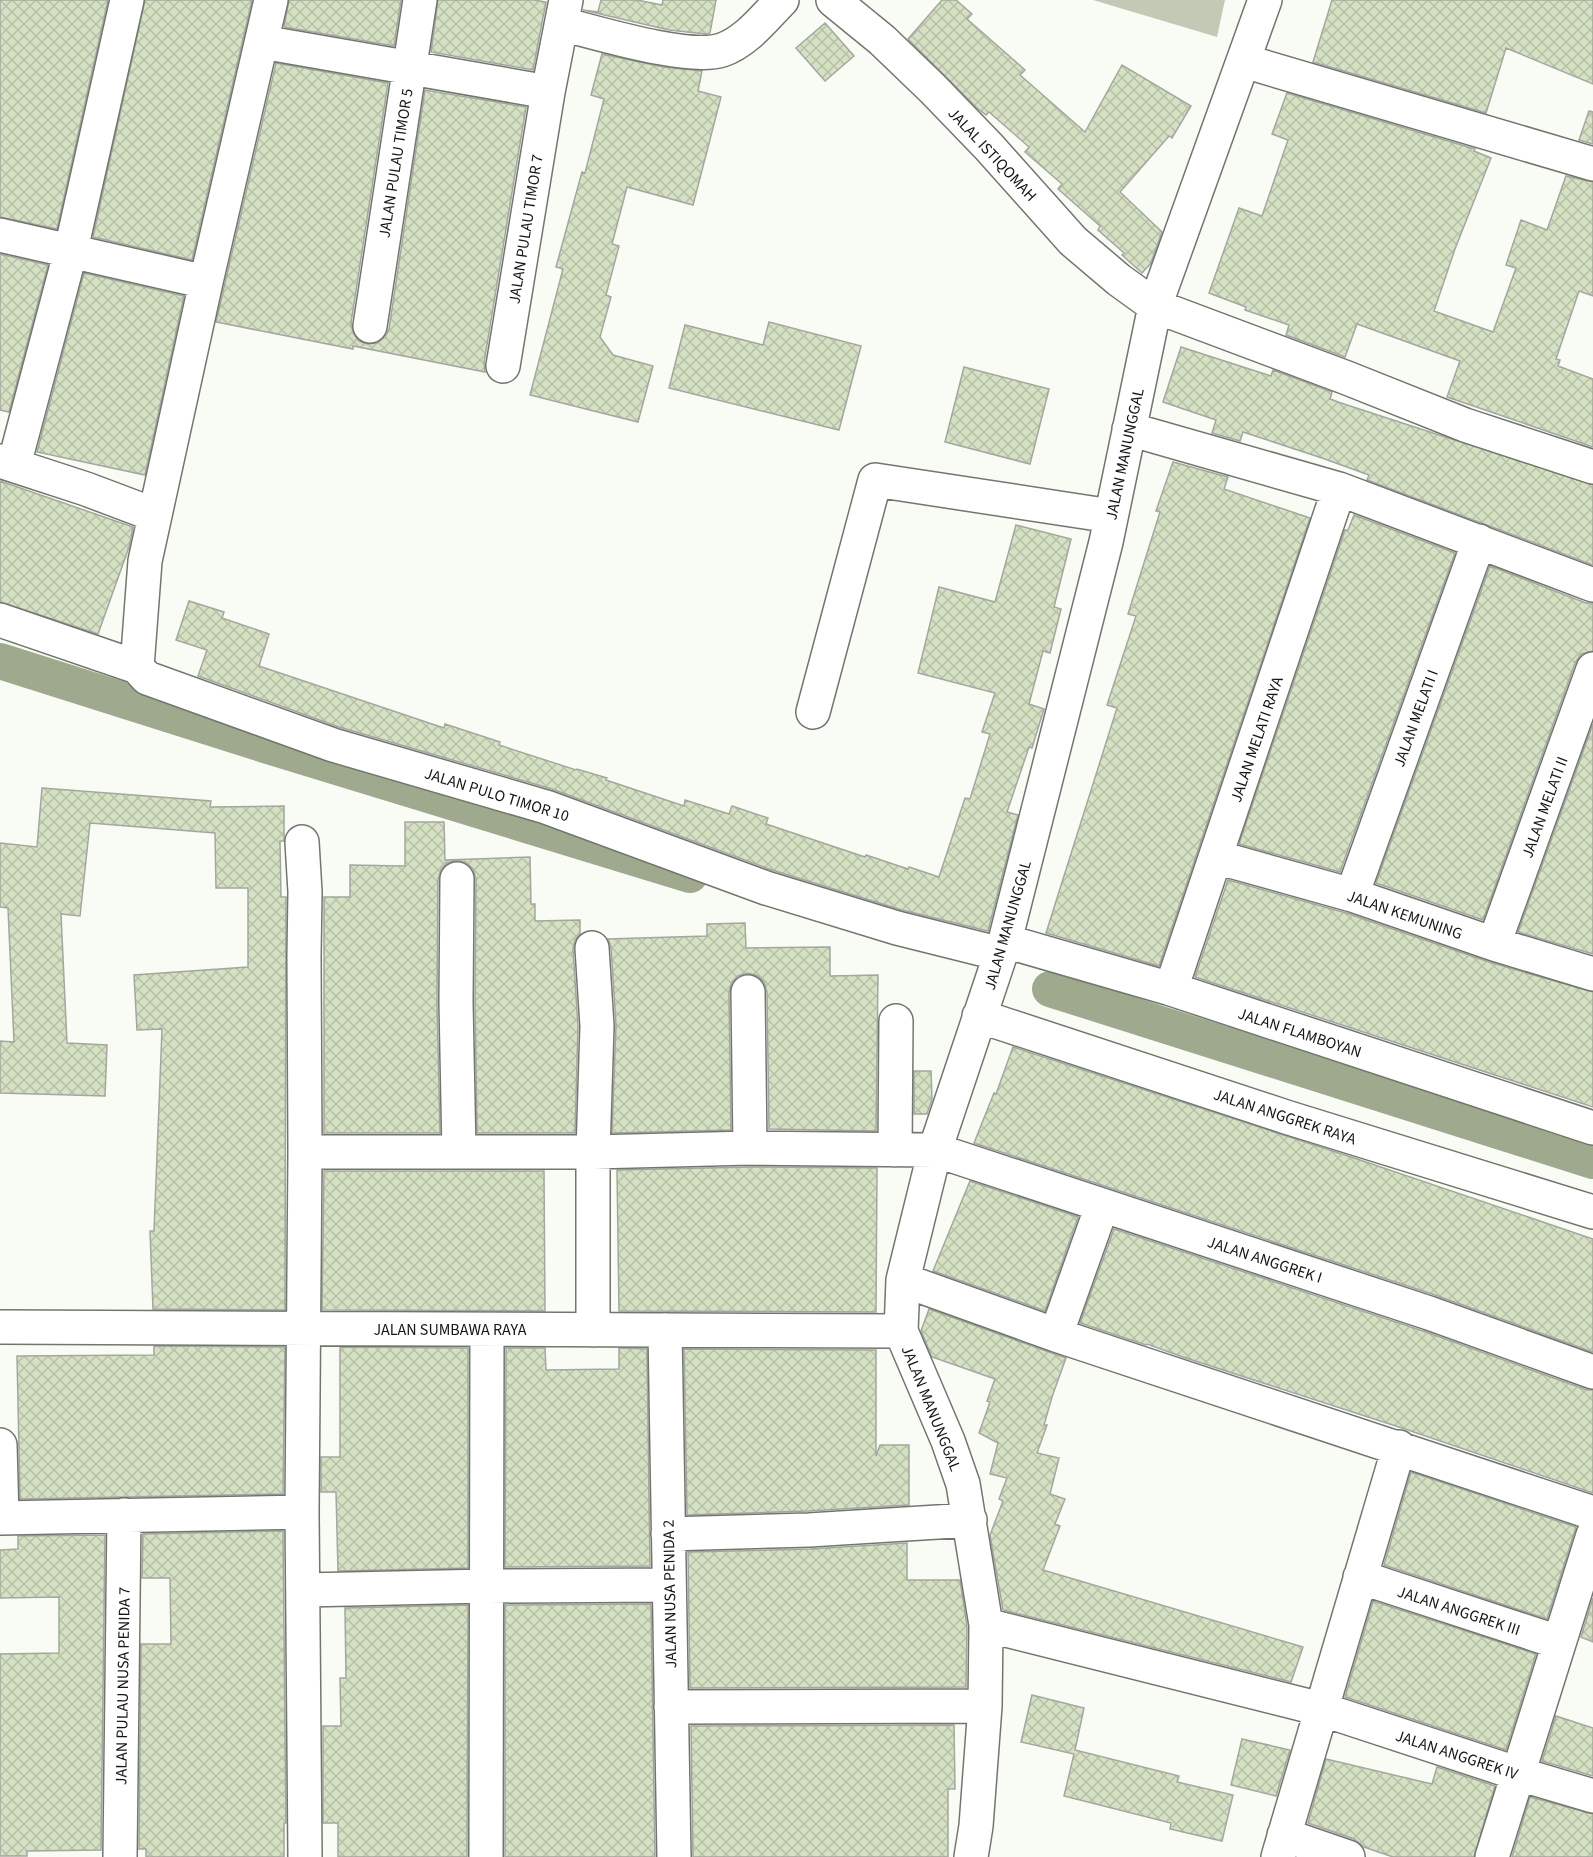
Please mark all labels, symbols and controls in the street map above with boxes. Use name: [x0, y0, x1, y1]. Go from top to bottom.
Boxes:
street label: JALAN PULAU TIMOR 5: [373, 87, 419, 239]
street label: JALAL ISTIQOMAH: [943, 103, 1042, 206]
street label: JALAN PULAU TIMOR 7: [503, 153, 549, 305]
street label: JALAN MANUNGGAL: [1100, 386, 1150, 522]
street label: JALAN MELATI I: [1388, 667, 1444, 770]
street label: JALAN MELATI RAYA: [1225, 673, 1289, 805]
street label: JALAN MELATI II: [1516, 754, 1573, 861]
street label: JALAN PULO TIMOR 10: [422, 762, 572, 827]
street label: JALAN MANUNGGAL: [979, 858, 1037, 993]
street label: JALAN KEMUNING: [1344, 885, 1465, 945]
street label: JALAN FLAMBOYAN: [1235, 1003, 1364, 1063]
street label: JALAN ANGGREK RAYA: [1211, 1083, 1359, 1150]
street label: JALAN ANGGREK I: [1205, 1231, 1325, 1289]
street label: JALAN SUMBAWA RAYA: [373, 1319, 527, 1341]
street label: JALAN MANUNGGAL: [896, 1342, 966, 1475]
street label: JALAN NUSA PENIDA 2: [658, 1519, 682, 1669]
street label: JALAN ANGGREK III: [1395, 1581, 1523, 1641]
street label: JALAN PULAU NUSA PENIDA 7: [110, 1587, 136, 1785]
street label: JALAN ANGGREK IV: [1393, 1725, 1522, 1785]

